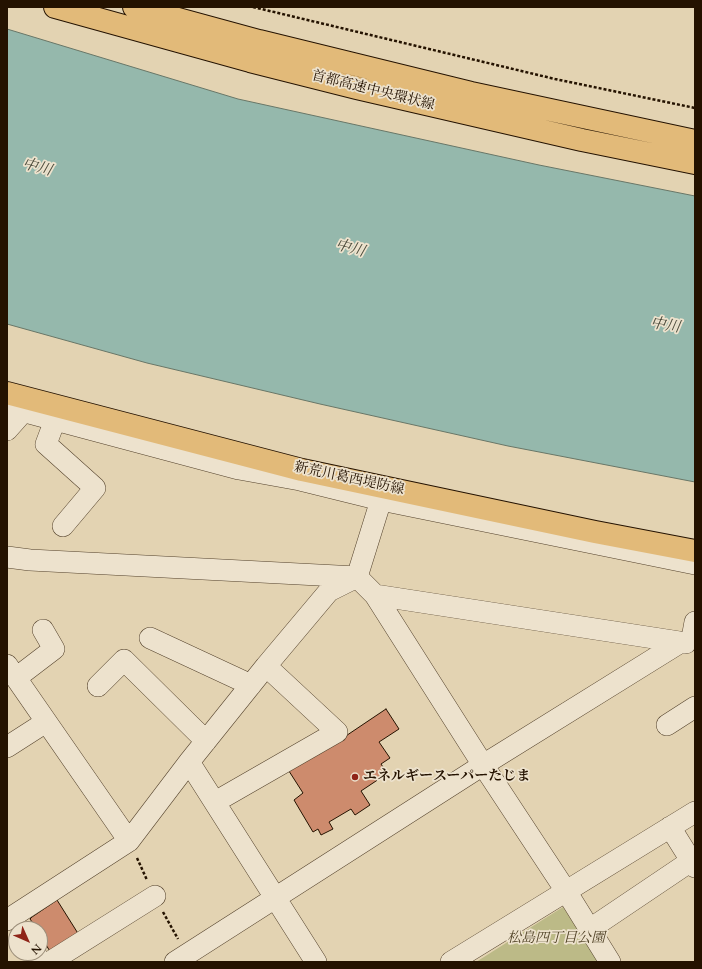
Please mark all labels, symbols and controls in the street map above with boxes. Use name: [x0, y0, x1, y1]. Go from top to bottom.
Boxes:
street label: 首都高速中央環状線: [310, 68, 436, 114]
water label: 中川: [20, 155, 54, 181]
water label: 中川: [333, 236, 367, 262]
water label: 中川: [649, 315, 681, 337]
street label: 新荒川葛西堤防線: [292, 459, 406, 499]
place label: エネルギースーパーたじま: [363, 769, 530, 785]
marker: エネルギースーパーたじま: [350, 772, 360, 782]
north arrow: [8, 921, 48, 961]
park label: 松島四丁目公園: [507, 931, 605, 947]
text: N: [27, 940, 45, 958]

